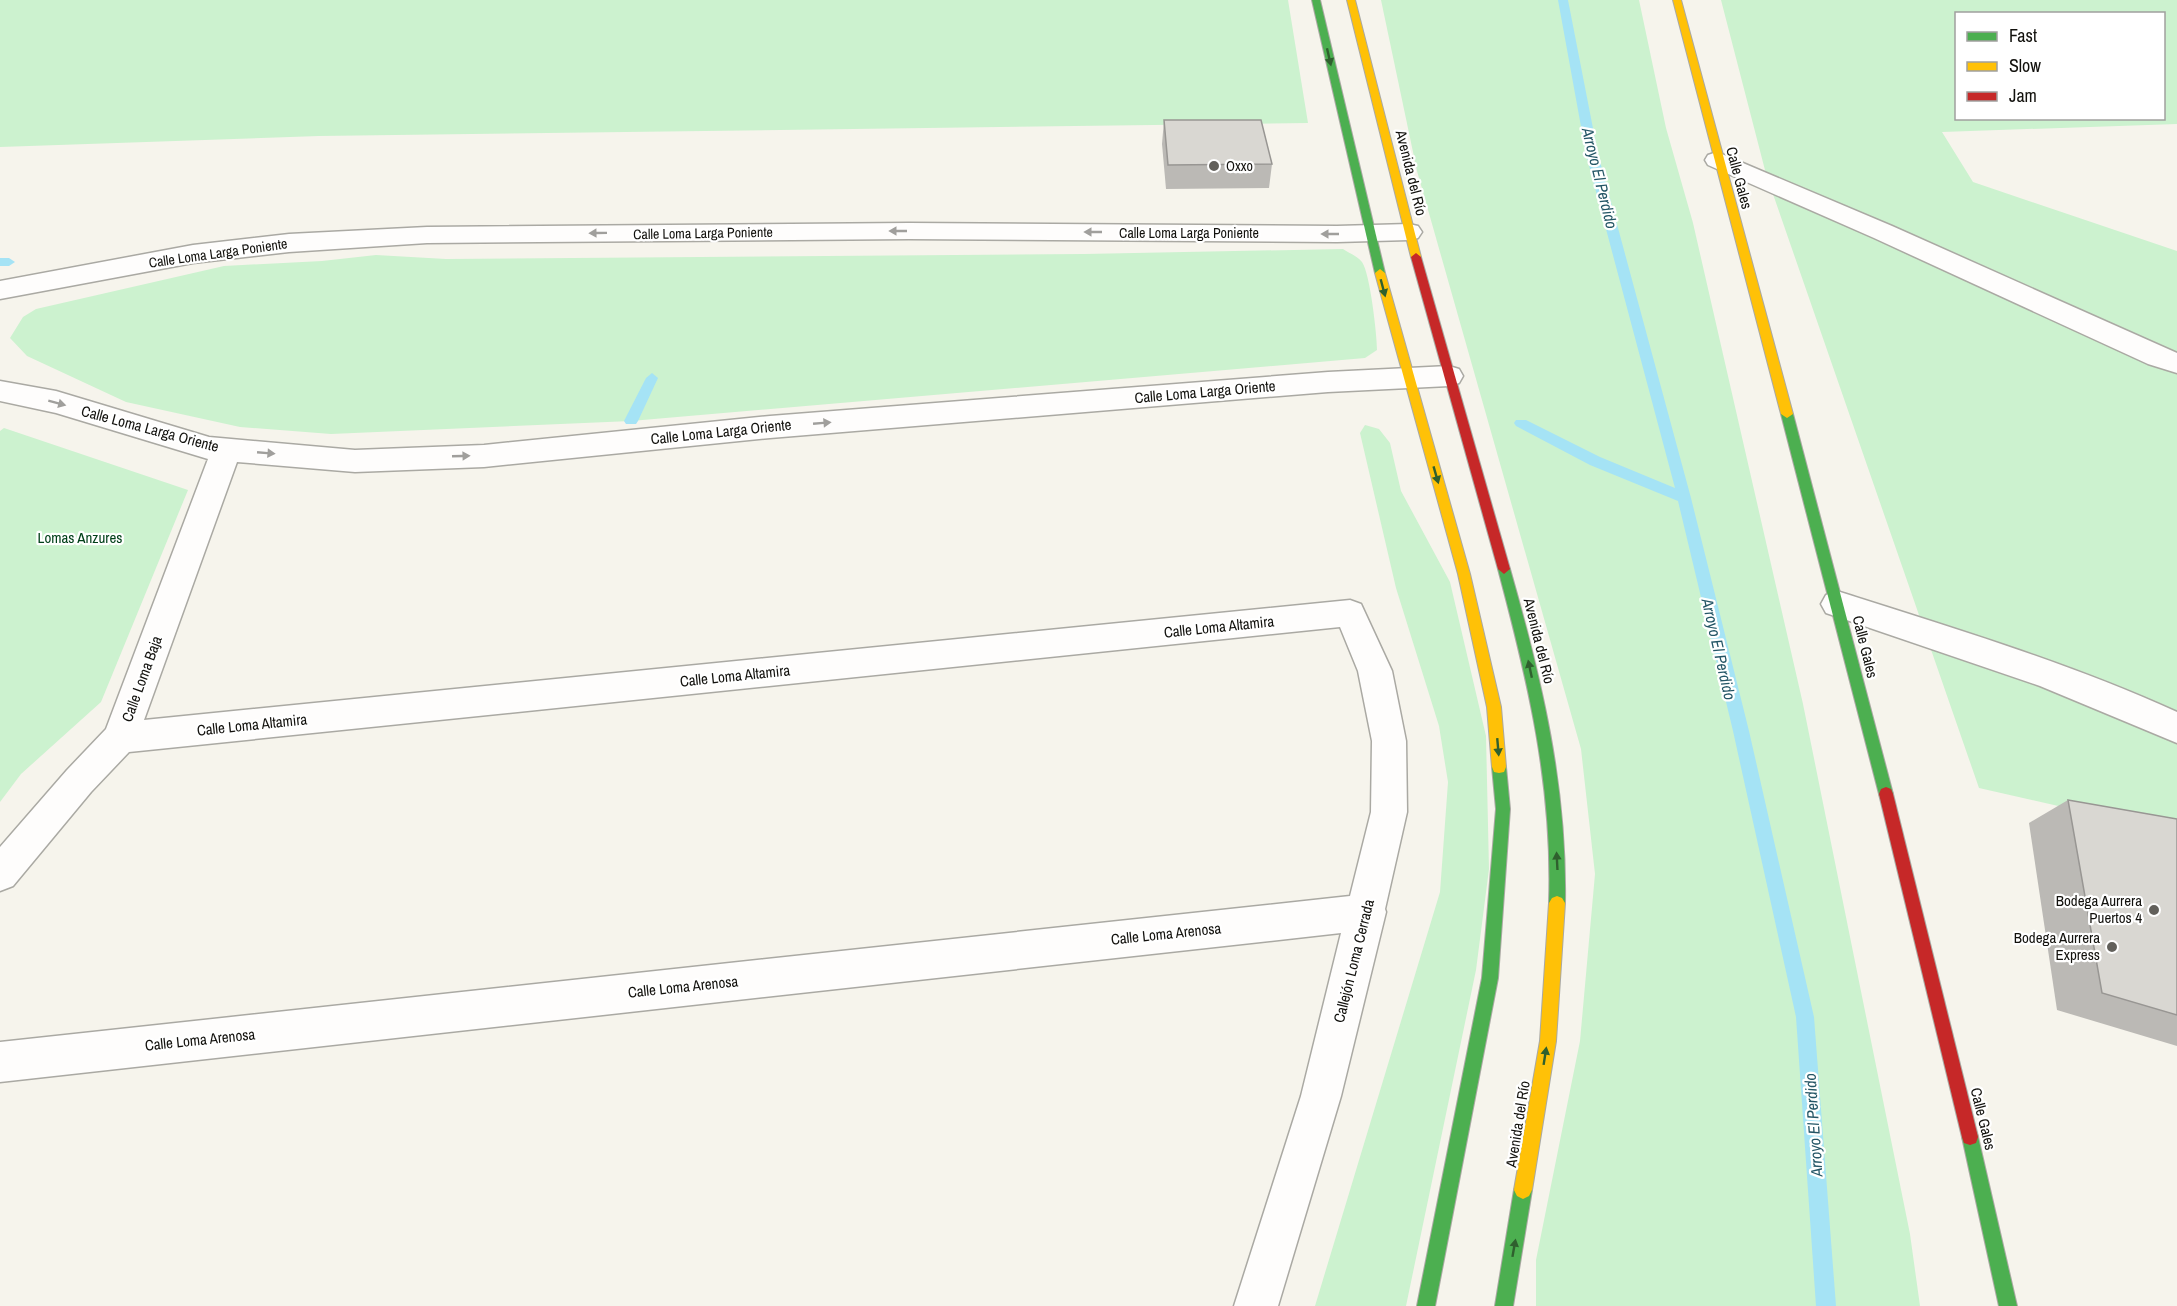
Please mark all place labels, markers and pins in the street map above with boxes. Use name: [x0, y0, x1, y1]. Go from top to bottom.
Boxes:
place label: Oxxo: [1226, 157, 1253, 175]
marker: Oxxo: [1207, 159, 1221, 173]
place label: Bodega Aurrera Puertos 4: [2056, 890, 2142, 928]
marker: Bodega Aurrera Puertos 4: [2147, 903, 2161, 917]
place label: Bodega Aurrera Express: [2014, 927, 2100, 965]
marker: Bodega Aurrera Express: [2105, 940, 2119, 954]

